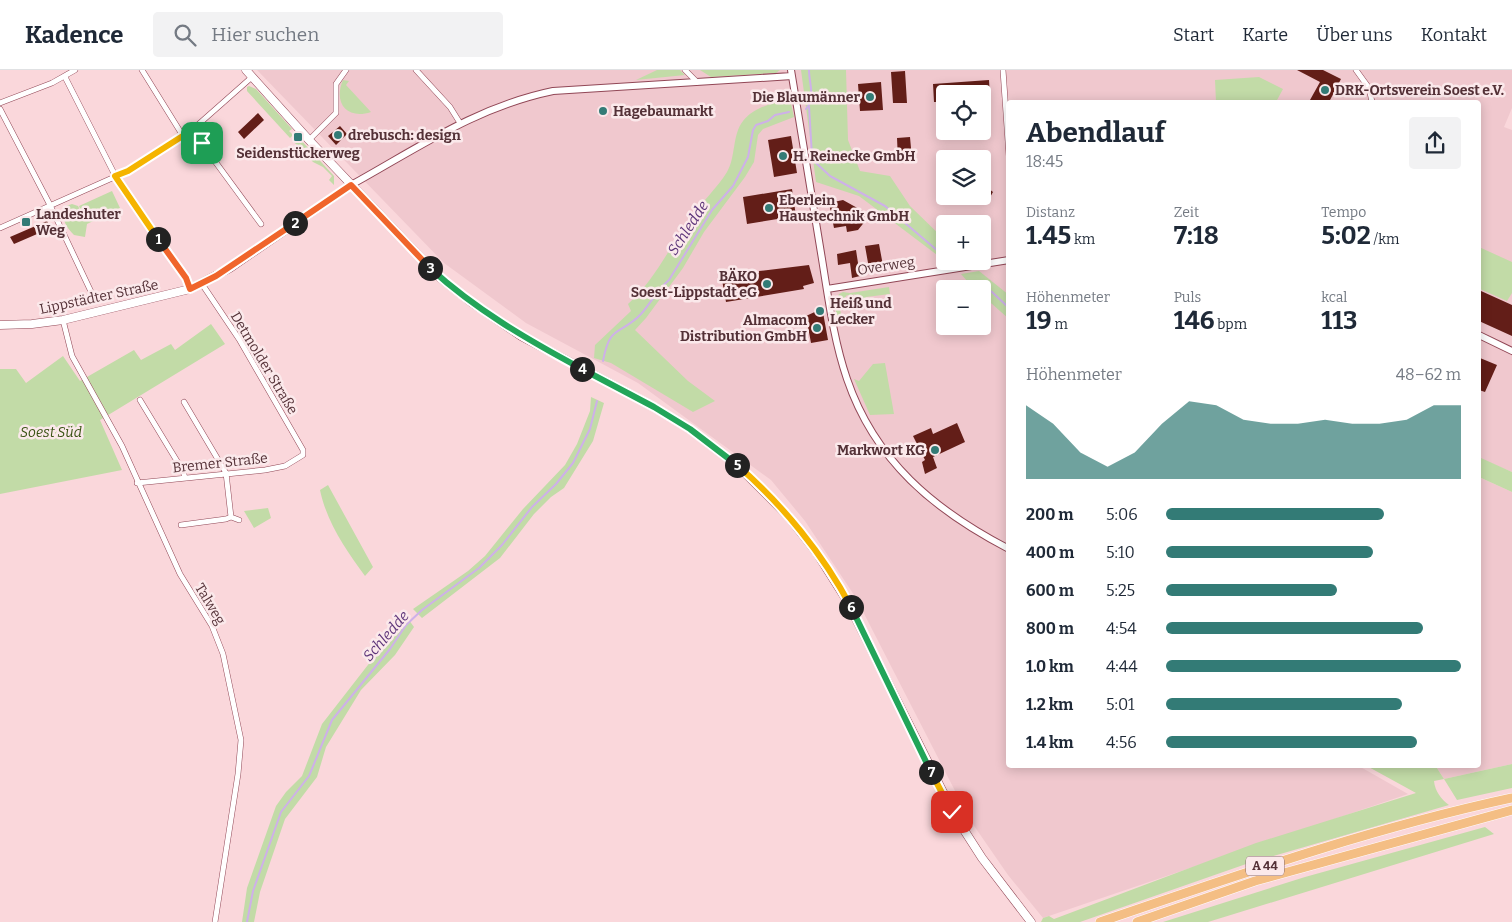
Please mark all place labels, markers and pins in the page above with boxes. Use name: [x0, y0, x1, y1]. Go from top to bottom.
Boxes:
place label: DRK-Ortsverein Soest e.V.: [1335, 82, 1504, 99]
marker: DRK-Ortsverein Soest e.V.: [1319, 84, 1331, 96]
place label: Die Blaumänner: [752, 89, 860, 106]
marker: Die Blaumänner: [864, 91, 876, 103]
place label: Hagebaumarkt: [613, 103, 714, 120]
marker: Hagebaumarkt: [597, 105, 609, 117]
pin: [181, 122, 223, 164]
place label: drebusch: design: [348, 127, 461, 144]
marker: drebusch: design: [332, 129, 344, 141]
marker: Seidenstückerweg: [292, 131, 304, 143]
place label: Seidenstückerweg: [236, 145, 360, 162]
place label: H. Reinecke GmbH: [793, 148, 916, 165]
marker: H. Reinecke GmbH: [777, 150, 789, 162]
place label: Eberlein Haustechnik GmbH: [779, 192, 909, 225]
marker: Eberlein Haustechnik GmbH: [763, 202, 775, 214]
place label: Landeshuter Weg: [36, 206, 121, 239]
pin: 2: [282, 210, 308, 236]
marker: Landeshuter Weg: [20, 216, 32, 228]
pin: 1: [146, 226, 170, 252]
pin: 3: [418, 256, 442, 280]
place label: BÄKO Soest-Lippstadt eG: [631, 267, 757, 301]
marker: BÄKO Soest-Lippstadt eG: [761, 278, 773, 290]
place label: Heiß und Lecker: [830, 295, 892, 328]
marker: Heiß und Lecker: [814, 305, 826, 317]
place label: Almacom Distribution GmbH: [680, 312, 808, 345]
marker: Almacom Distribution GmbH: [811, 322, 823, 334]
pin: 4: [570, 356, 594, 382]
place label: Markwort KG: [837, 442, 925, 459]
marker: Markwort KG: [929, 444, 941, 456]
pin: 5: [724, 452, 750, 478]
pin: 6: [838, 594, 864, 620]
pin: 7: [918, 760, 944, 784]
pin: [931, 791, 973, 833]

